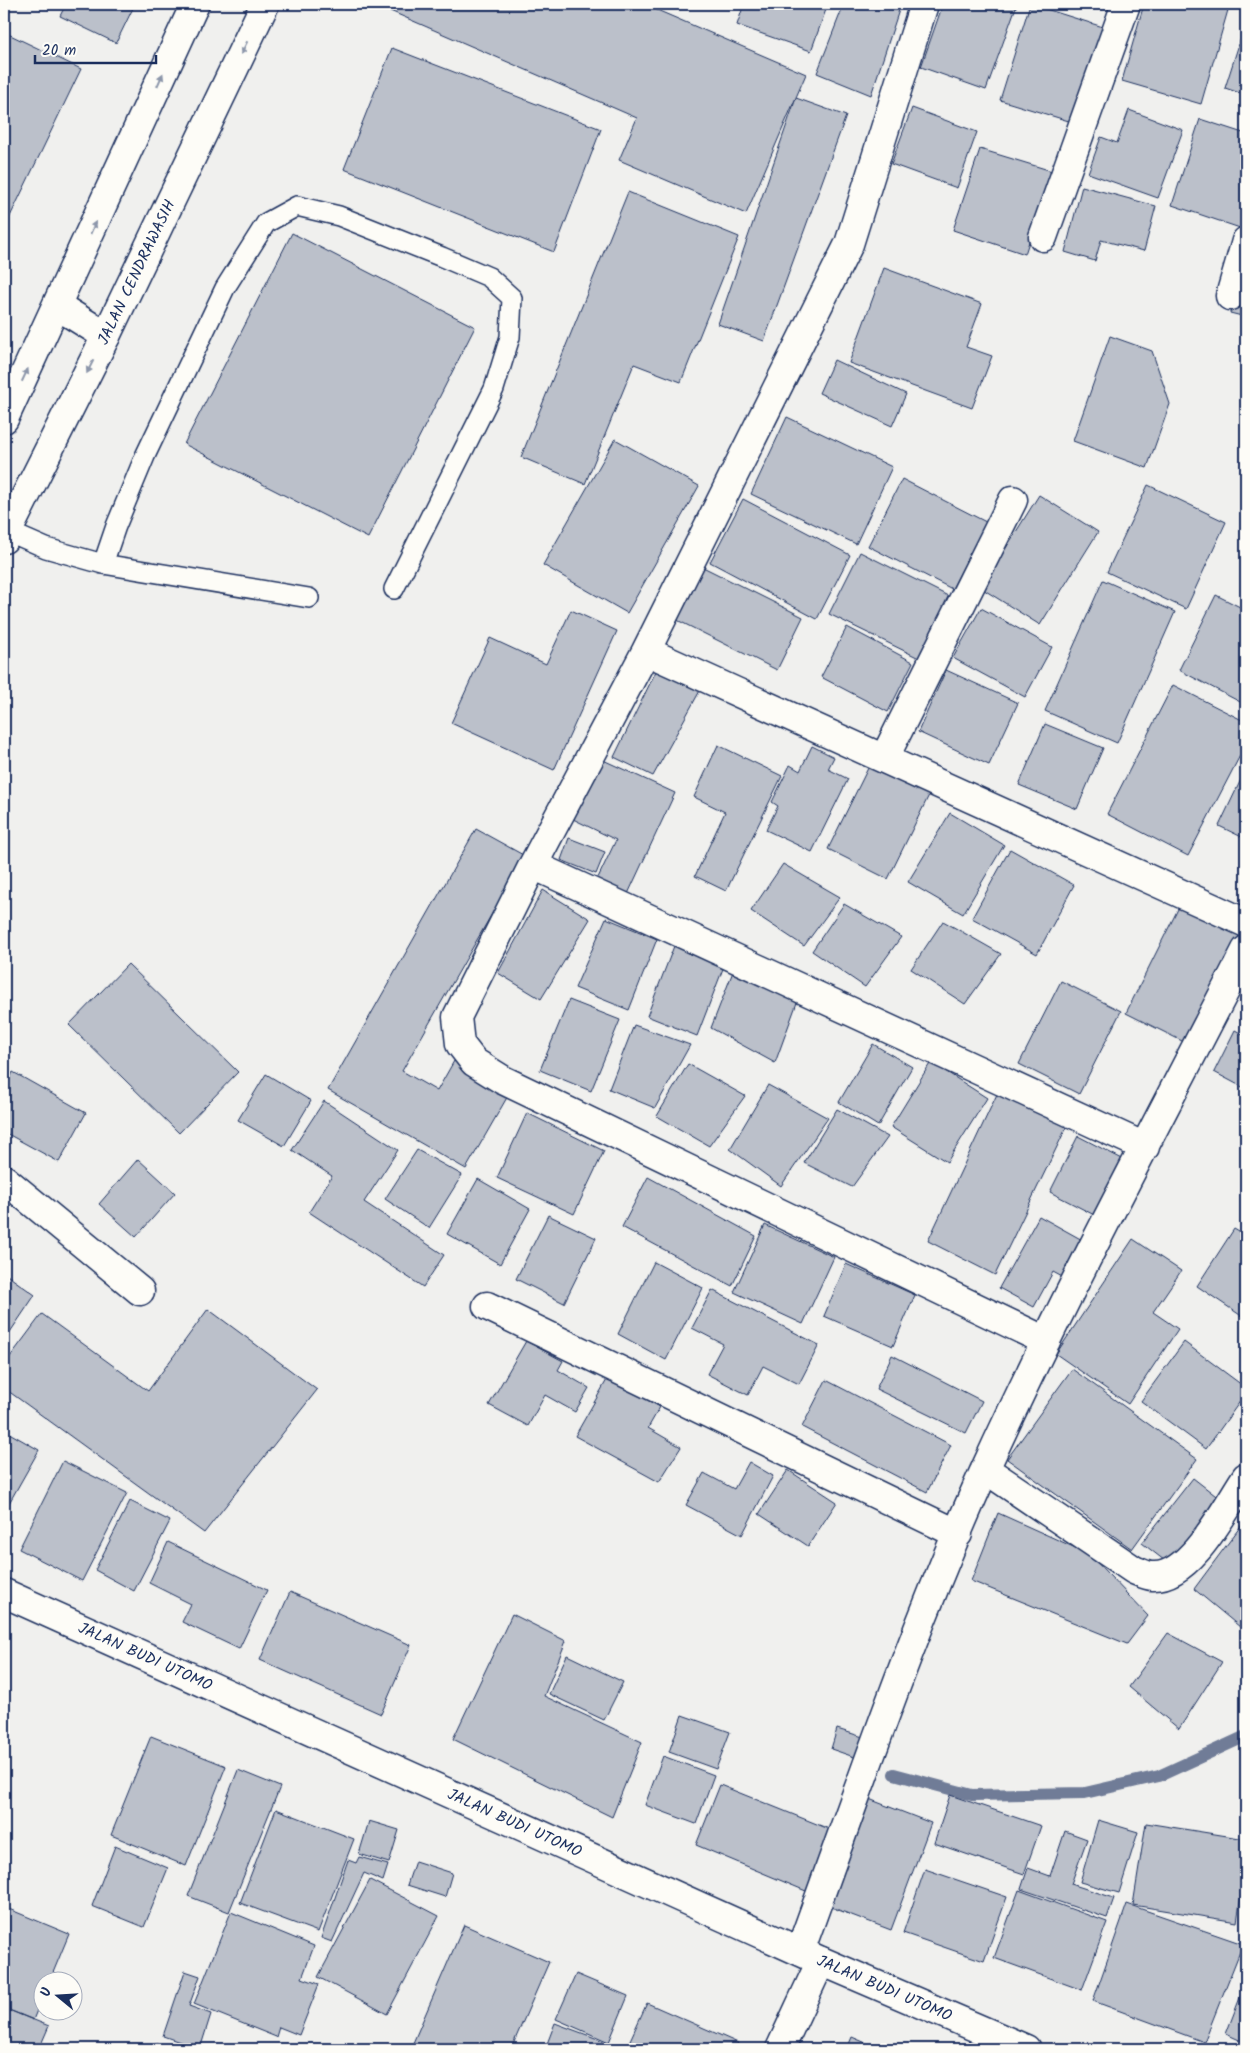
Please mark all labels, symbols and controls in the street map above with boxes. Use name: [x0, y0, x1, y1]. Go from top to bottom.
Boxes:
scale bar: [35, 32, 156, 64]
text: 20 m: [42, 39, 76, 63]
one-way arrow: [240, 41, 248, 55]
one-way arrow: [157, 73, 165, 87]
street label: JALAN CENDRAWASIH: [91, 195, 182, 349]
one-way arrow: [90, 221, 98, 235]
one-way arrow: [86, 360, 94, 374]
one-way arrow: [20, 368, 29, 383]
street label: JALAN BUDI UTOMO: [74, 1616, 217, 1698]
street label: JALAN BUDI UTOMO: [443, 1782, 586, 1864]
street label: JALAN BUDI UTOMO: [813, 1948, 956, 2028]
north arrow: [32, 1970, 82, 2020]
text: U: [35, 1984, 59, 2000]

